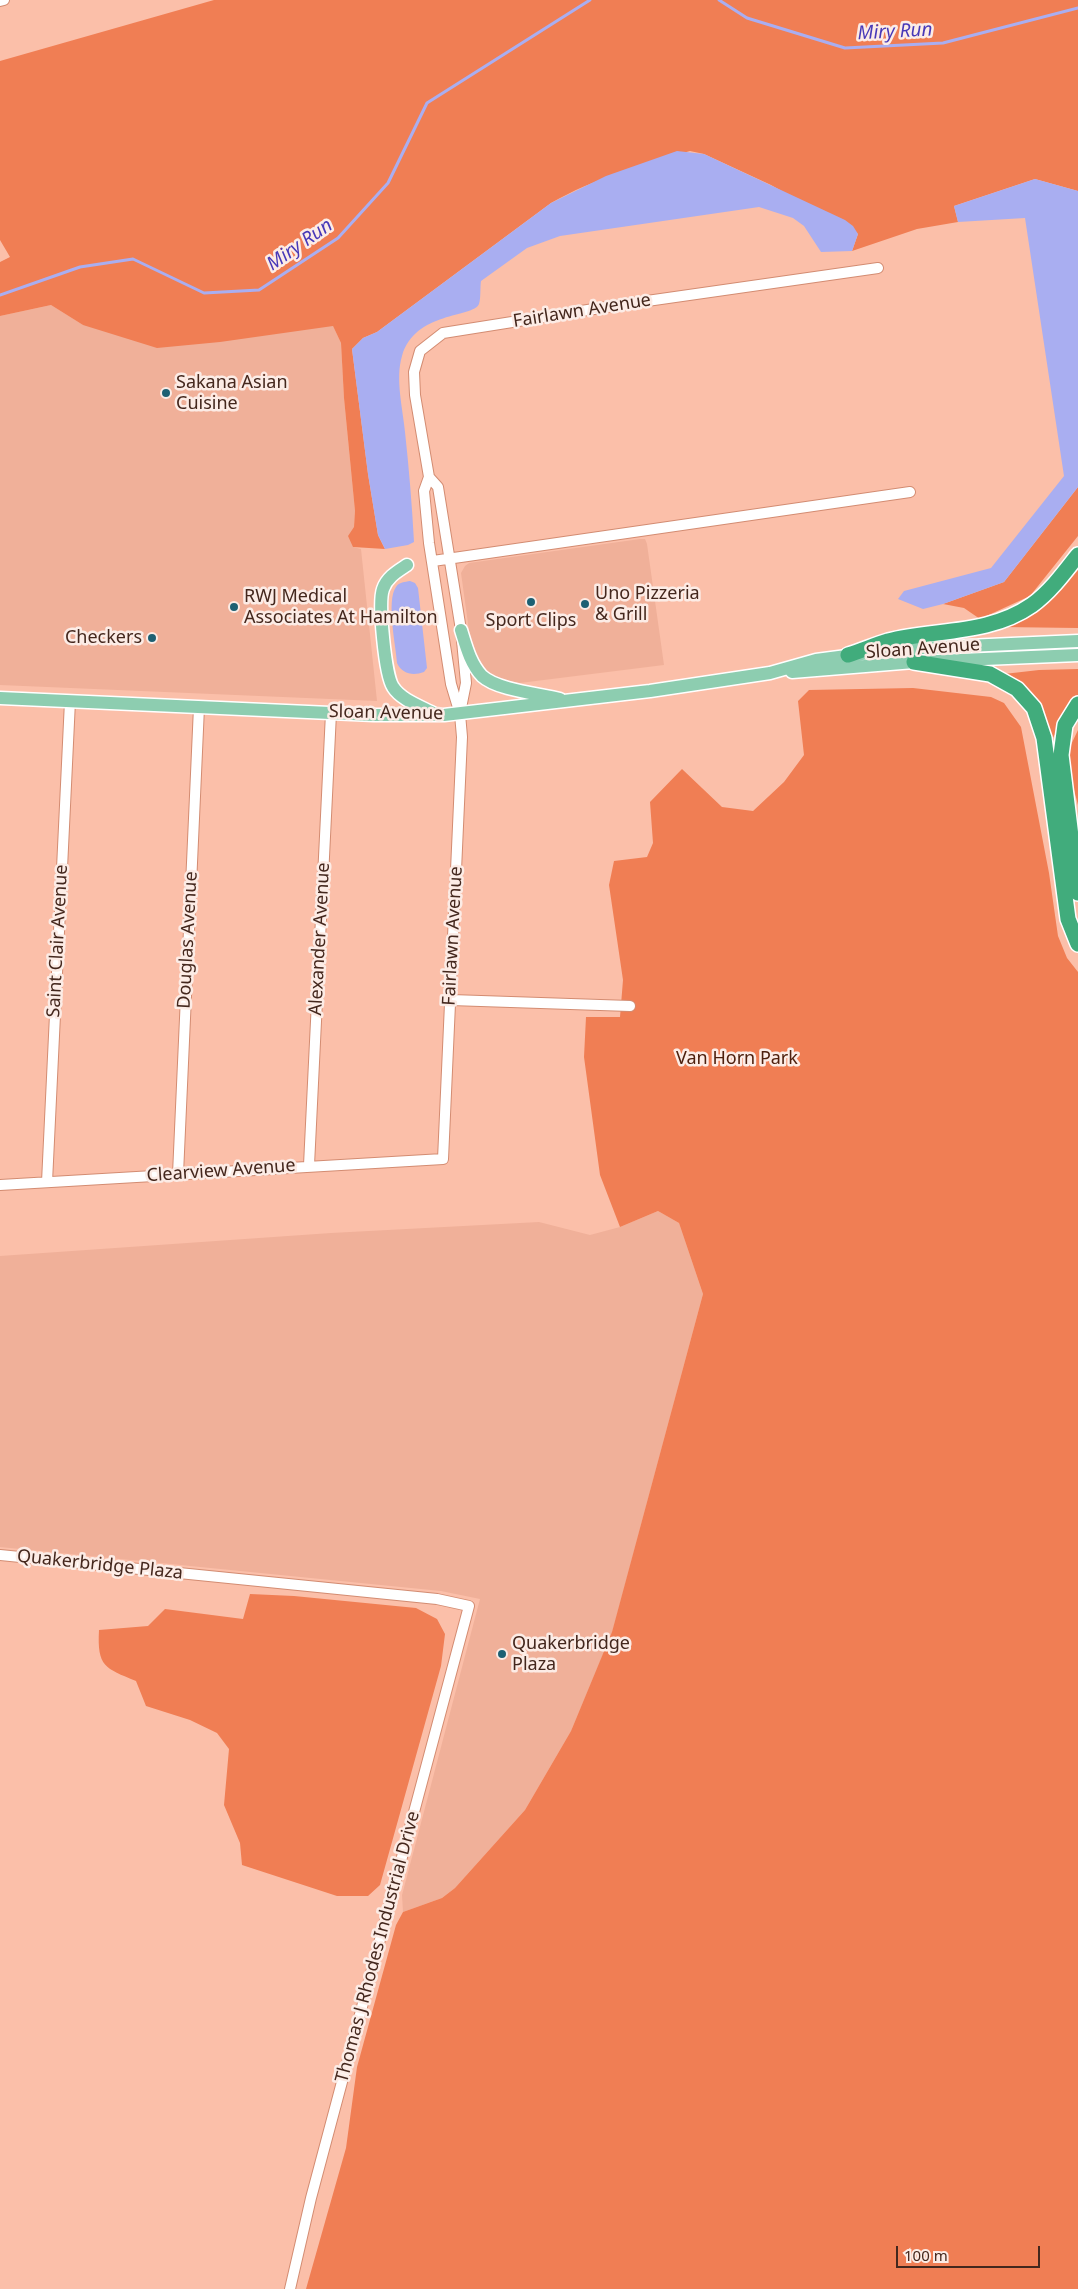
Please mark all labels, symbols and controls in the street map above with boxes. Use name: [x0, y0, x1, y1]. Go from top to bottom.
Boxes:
water label: Miry Run: [857, 19, 933, 45]
water label: Miry Run: [263, 214, 337, 276]
street label: Fairlawn Avenue: [511, 289, 653, 333]
place label: Sakana Asian Cuisine: [176, 372, 288, 414]
marker: Sakana Asian Cuisine: [160, 387, 172, 399]
place label: Uno Pizzeria & Grill: [595, 583, 700, 626]
place label: RWJ Medical Associates At Hamilton: [244, 586, 438, 628]
marker: Sport Clips: [525, 596, 537, 608]
marker: Uno Pizzeria & Grill: [579, 598, 591, 610]
marker: RWJ Medical Associates At Hamilton: [228, 601, 240, 613]
place label: Sport Clips: [486, 610, 576, 632]
place label: Checkers: [65, 627, 142, 649]
marker: Checkers: [146, 632, 158, 644]
street label: Sloan Avenue: [865, 634, 981, 664]
street label: Sloan Avenue: [329, 701, 443, 725]
street label: Alexander Avenue: [305, 862, 335, 1016]
street label: Saint Clair Avenue: [43, 864, 73, 1018]
street label: Fairlawn Avenue: [439, 866, 467, 1006]
street label: Douglas Avenue: [174, 871, 202, 1009]
park label: Van Horn Park: [676, 1048, 798, 1070]
street label: Clearview Avenue: [146, 1155, 296, 1187]
street label: Quakerbridge Plaza: [16, 1546, 184, 1584]
place label: Quakerbridge Plaza: [512, 1633, 630, 1676]
marker: Quakerbridge Plaza: [496, 1648, 508, 1660]
street label: Thomas J Rhodes Industrial Drive: [331, 1809, 425, 2085]
scale bar: [898, 2236, 1042, 2268]
text: 100 m: [904, 2245, 948, 2265]

